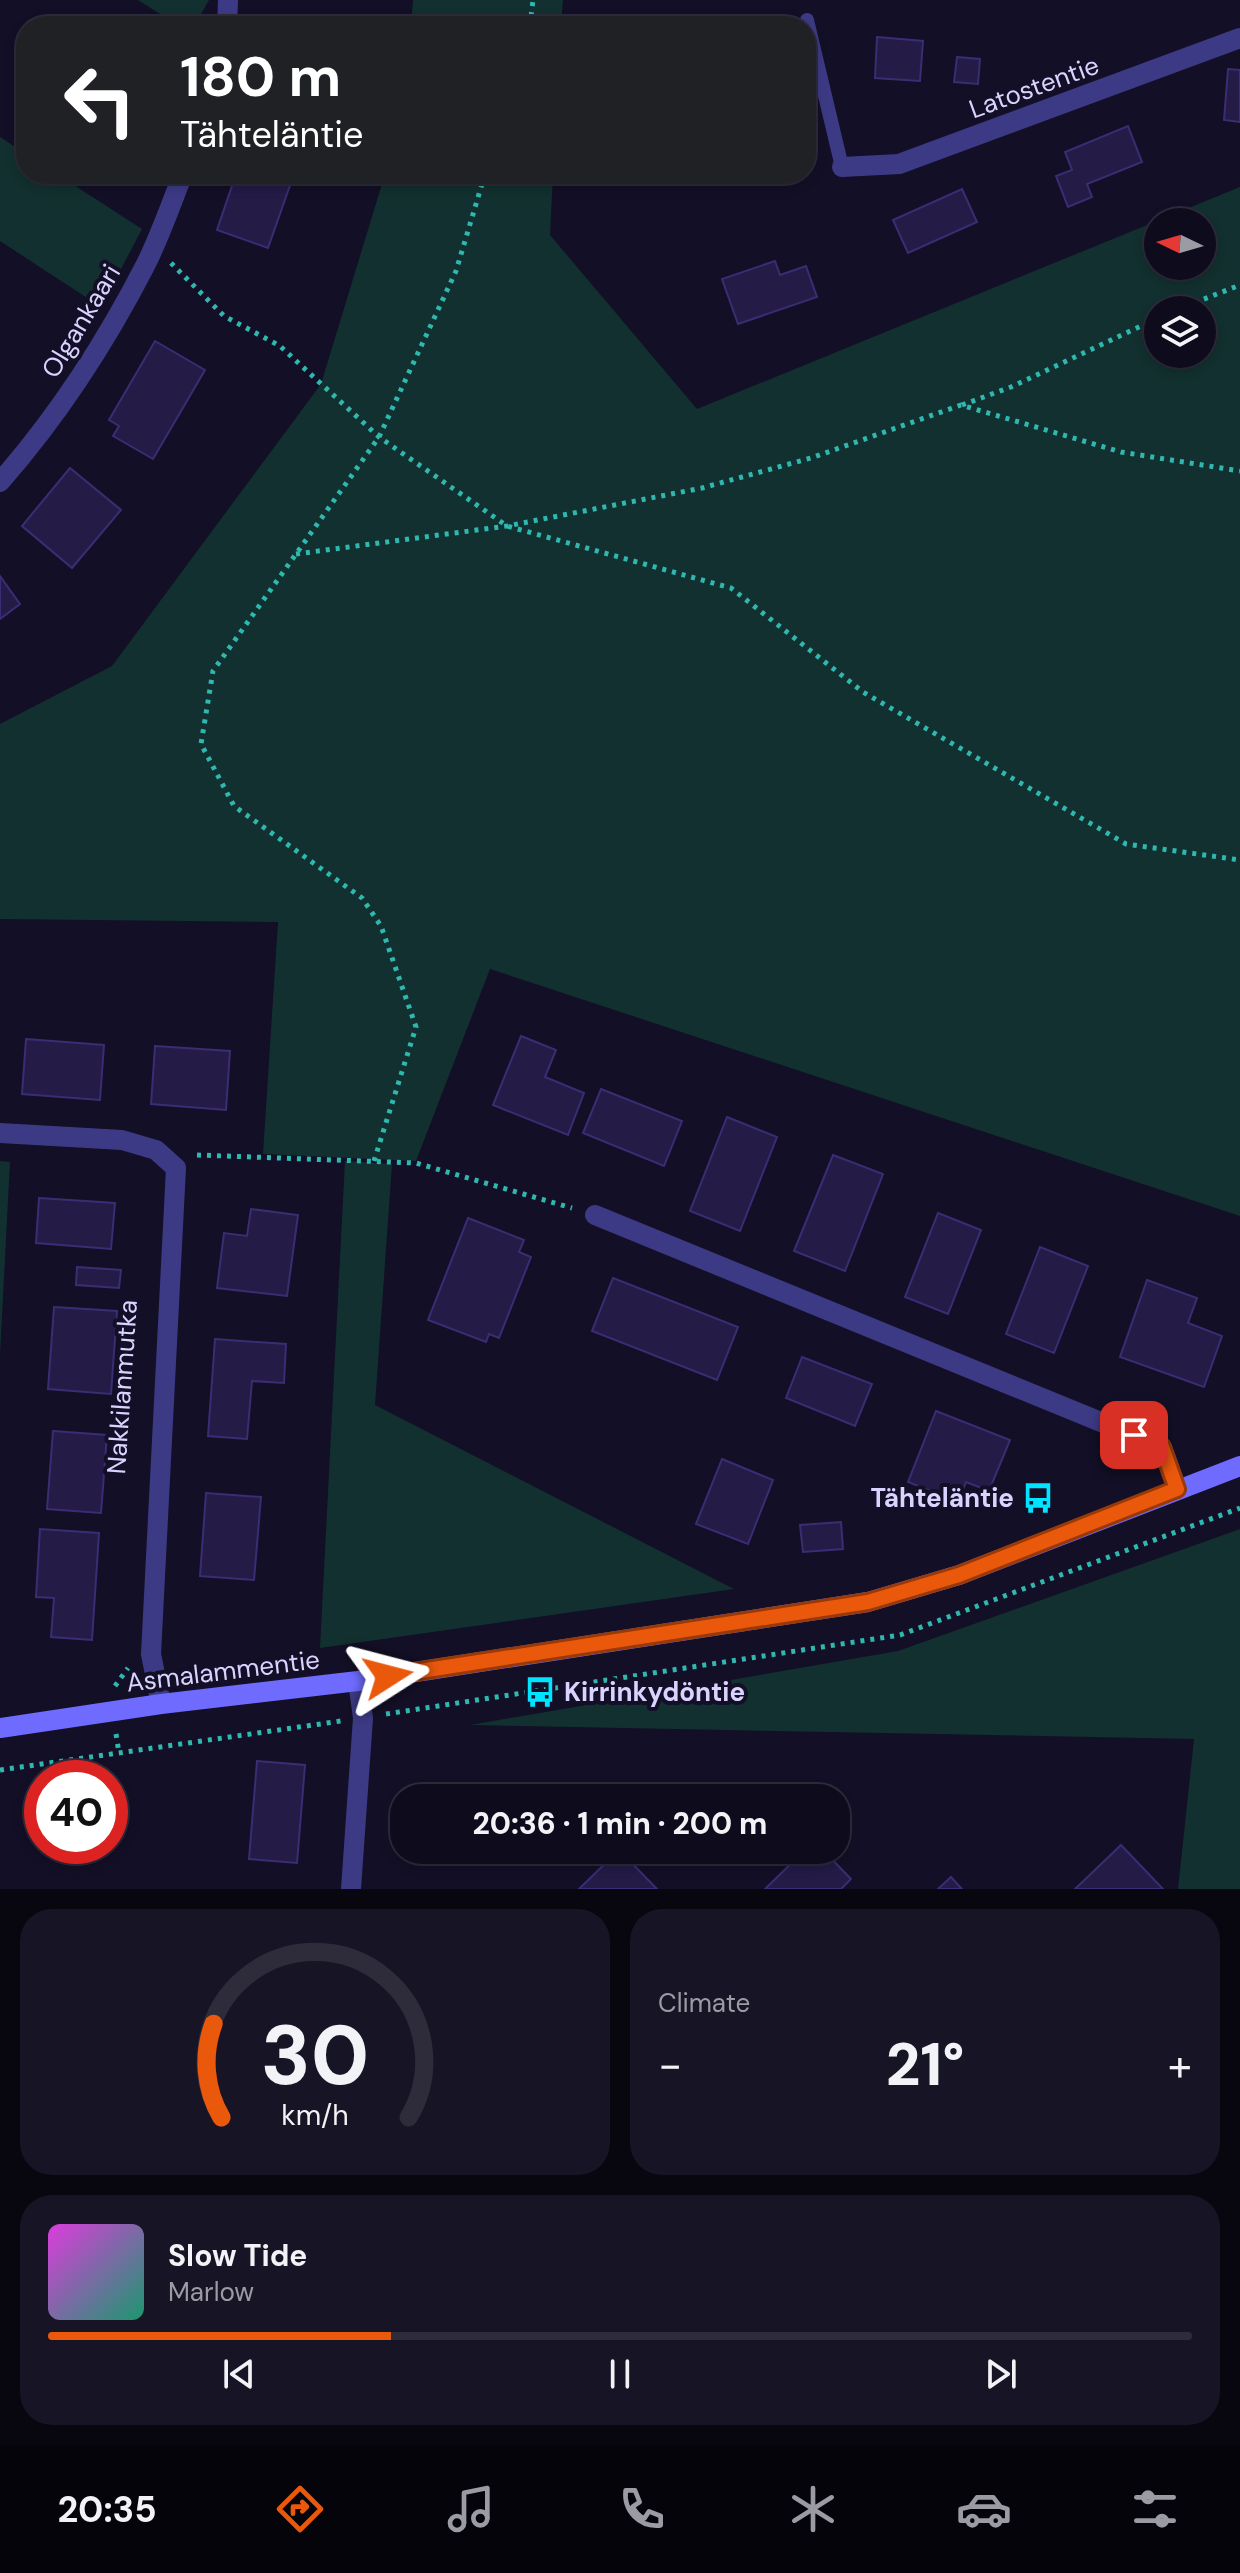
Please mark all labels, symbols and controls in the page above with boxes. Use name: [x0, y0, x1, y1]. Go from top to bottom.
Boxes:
text: 180 m: [180, 40, 341, 113]
icon: left: [48, 48, 152, 152]
street label: Latostentie: [964, 48, 1104, 126]
text: Tähteläntie: [180, 111, 363, 158]
north arrow: [1144, 208, 1216, 280]
map controls: [1144, 208, 1216, 368]
street label: Olgankaari: [34, 258, 128, 384]
button: layers: [1144, 296, 1216, 368]
street label: Nakkilanmutka: [99, 1299, 145, 1475]
pin: [1100, 1401, 1168, 1469]
icon: arrive: [1112, 1413, 1156, 1457]
place label: Tähteläntie: [871, 1481, 1014, 1515]
bus stop icon: Tähteläntie: [1021, 1481, 1055, 1515]
position arrow: [346, 1634, 430, 1718]
street label: Asmalammentie: [124, 1642, 322, 1700]
bus stop icon: Kirrinkydöntie: [523, 1675, 557, 1709]
place label: Kirrinkydöntie: [564, 1675, 745, 1709]
speed limit sign: 40: [24, 1760, 128, 1864]
text: 20:36 · 1 min · 200 m: [473, 1804, 768, 1843]
text: Climate: [658, 1986, 750, 2020]
text: 30: [261, 2001, 369, 2110]
text: 21°: [886, 2025, 964, 2104]
text: −: [658, 2036, 682, 2094]
text: +: [1168, 2036, 1192, 2094]
text: km/h: [281, 2097, 349, 2134]
text: Slow Tide: [168, 2236, 307, 2275]
text: Marlow: [168, 2275, 254, 2309]
icon: previous: [217, 2352, 261, 2396]
icon: pause: [598, 2352, 642, 2396]
icon: next: [979, 2352, 1023, 2396]
icon: directions: [272, 2481, 328, 2537]
icon: music: [443, 2481, 499, 2537]
icon: phone: [614, 2481, 670, 2537]
icon: climate: [785, 2481, 841, 2537]
icon: car: [956, 2481, 1012, 2537]
icon: filters: [1127, 2481, 1183, 2537]
text: 20:35: [57, 2486, 157, 2533]

